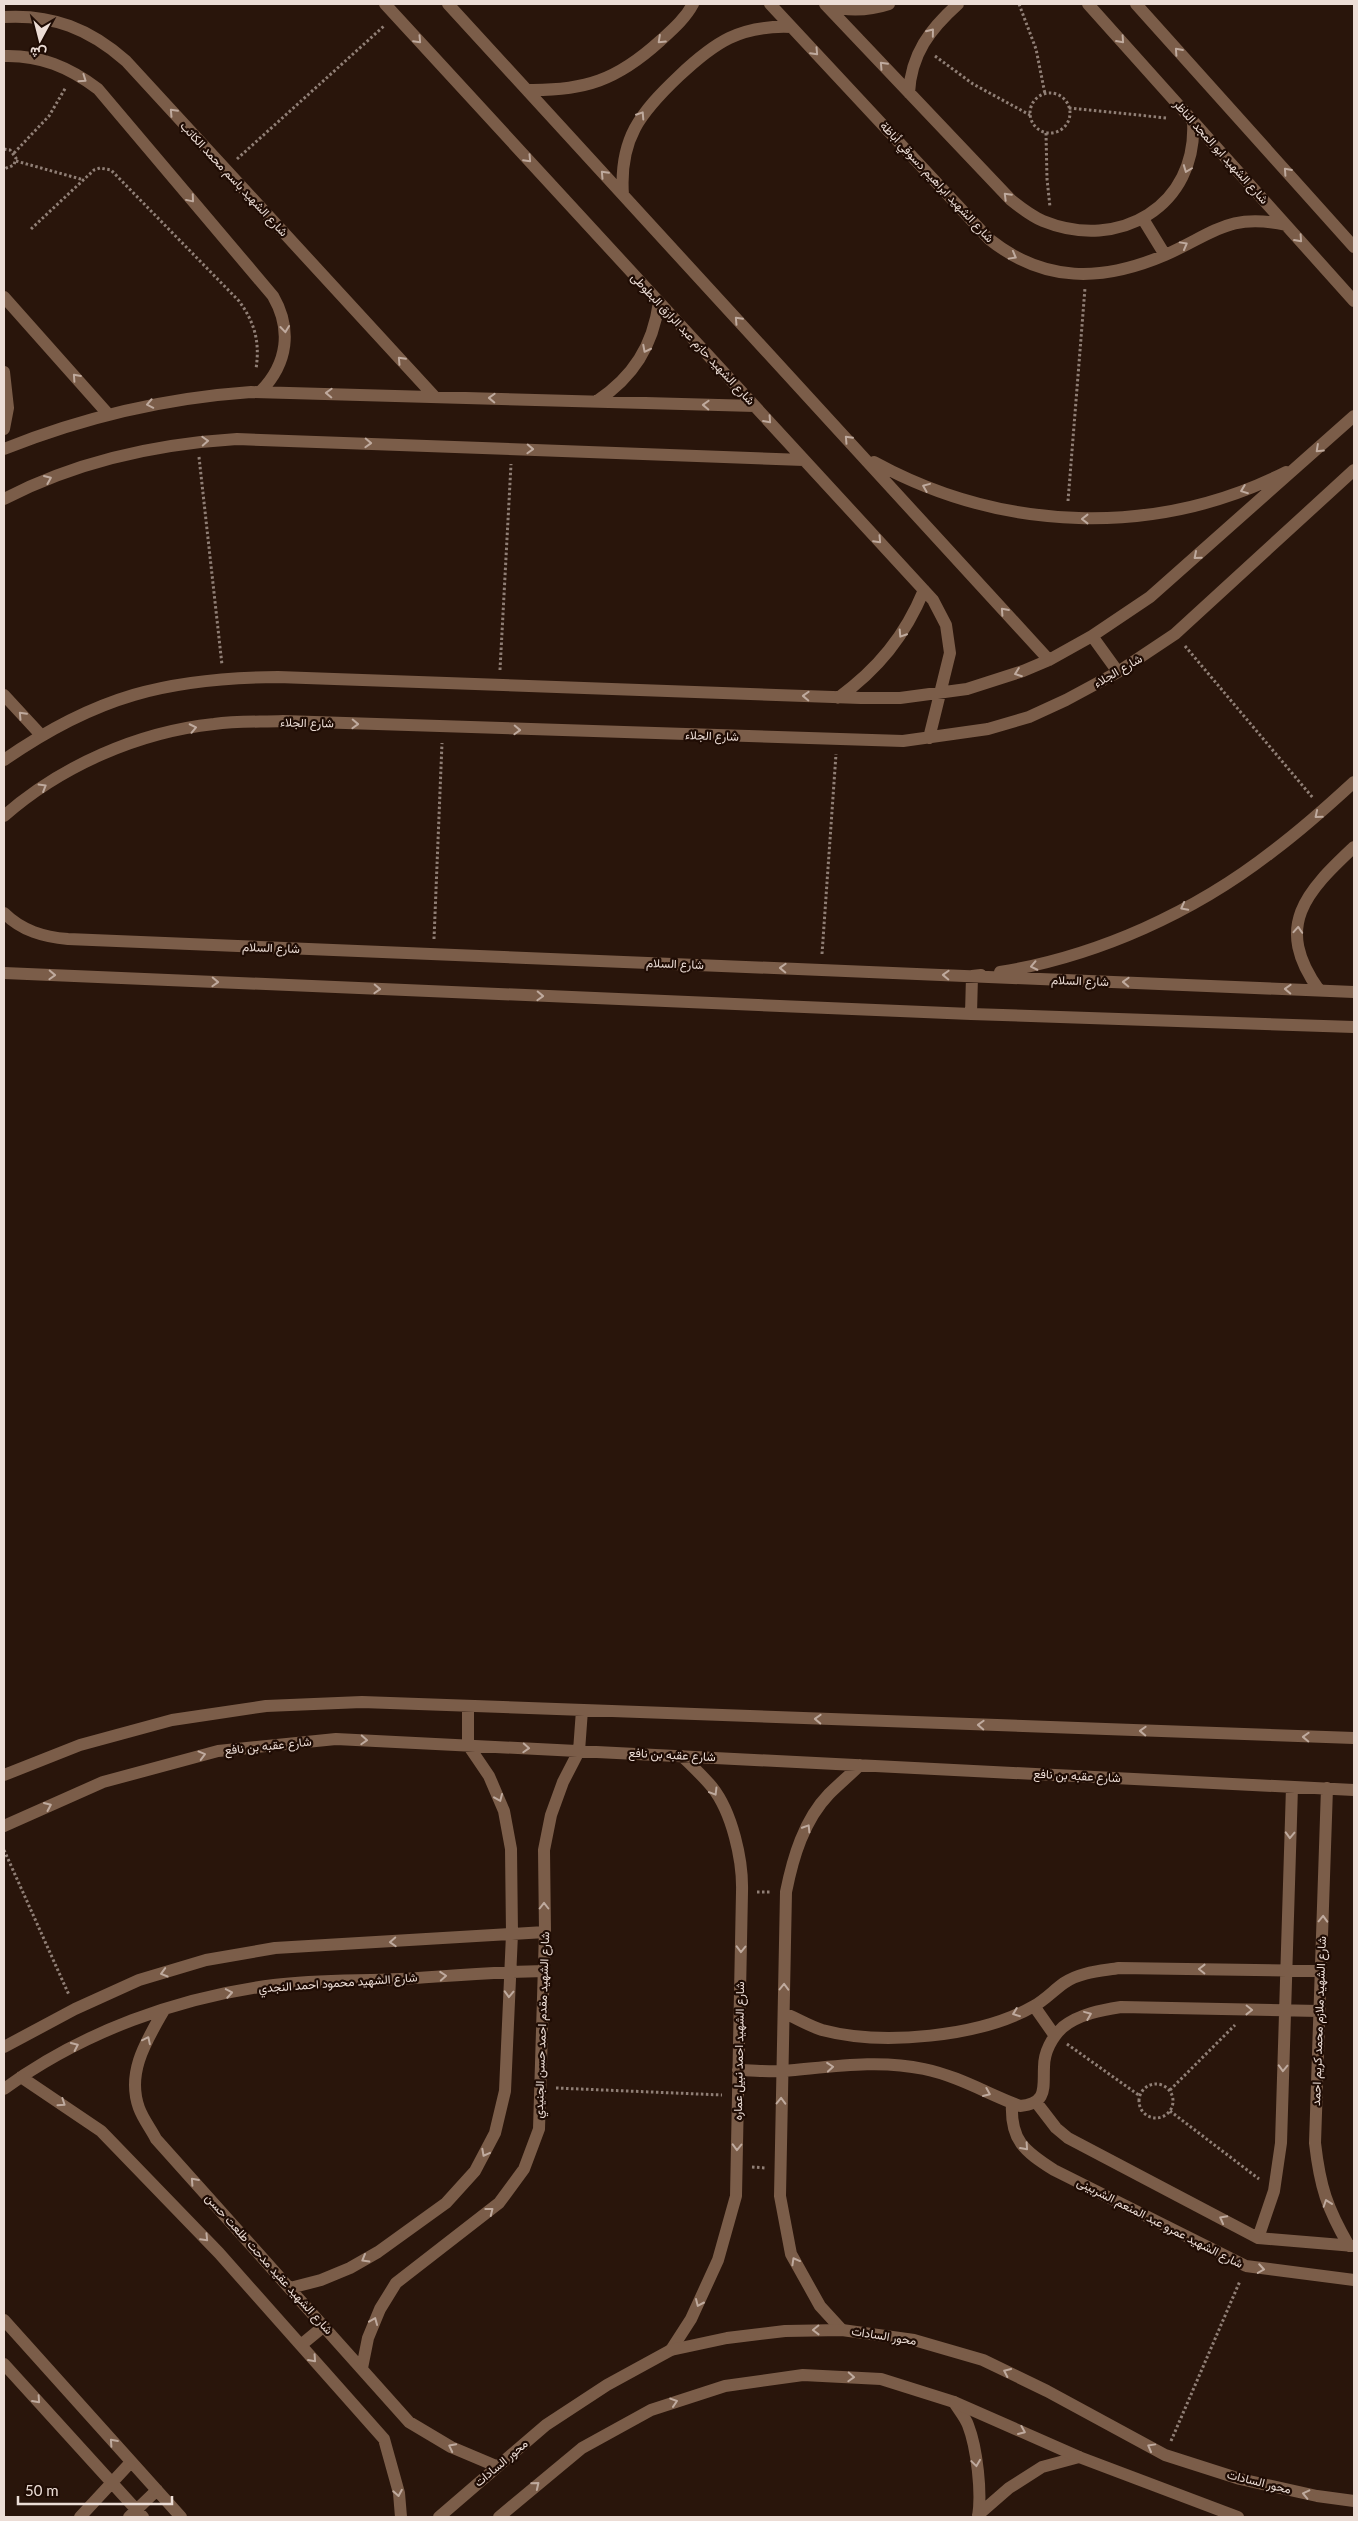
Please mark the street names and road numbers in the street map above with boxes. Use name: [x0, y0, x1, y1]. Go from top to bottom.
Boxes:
street label: شارع الشهيد ابو المجد الناظر: [1169, 96, 1272, 208]
street label: شارع الشهيد باسم محمد الكاتب: [176, 118, 291, 241]
street label: شارع الشهيد ابراهيم دسوقي أباظة: [875, 118, 997, 247]
street label: شارع الشهيد حازم عبد الرازق البطوطى: [627, 269, 759, 409]
street label: شارع الجلاء: [1091, 651, 1146, 692]
street label: شارع الجلاء: [280, 715, 334, 732]
street label: شارع الجلاء: [685, 727, 739, 746]
street label: شارع السلام: [242, 939, 300, 958]
street label: شارع السلام: [646, 955, 704, 974]
street label: شارع السلام: [1051, 972, 1109, 991]
street label: شارع عقبه بن نافع: [224, 1733, 312, 1760]
street label: شارع عقبه بن نافع: [628, 1745, 716, 1766]
street label: شارع عقبه بن نافع: [1033, 1766, 1121, 1787]
street label: شارع الشهيد مقدم احمد حسن الجنيدي: [531, 1931, 555, 2119]
street label: شارع الشهيد ملازم محمد كريم احمد: [1308, 1936, 1331, 2106]
street label: شارع الشهيد محمود احمد النجدي: [258, 1969, 418, 1999]
street label: شارع الشهيد احمد نبيل عماره: [730, 1981, 749, 2121]
street label: شارع الشهيد عمرو عبد المنعم الشربينى: [1074, 2174, 1246, 2273]
street label: شارع الشهيد عقيد مدحت طلعت حسن: [201, 2190, 336, 2338]
street label: محور السادات: [850, 2323, 918, 2349]
street label: محور السادات: [471, 2436, 531, 2490]
street label: محور السادات: [1225, 2466, 1293, 2498]

